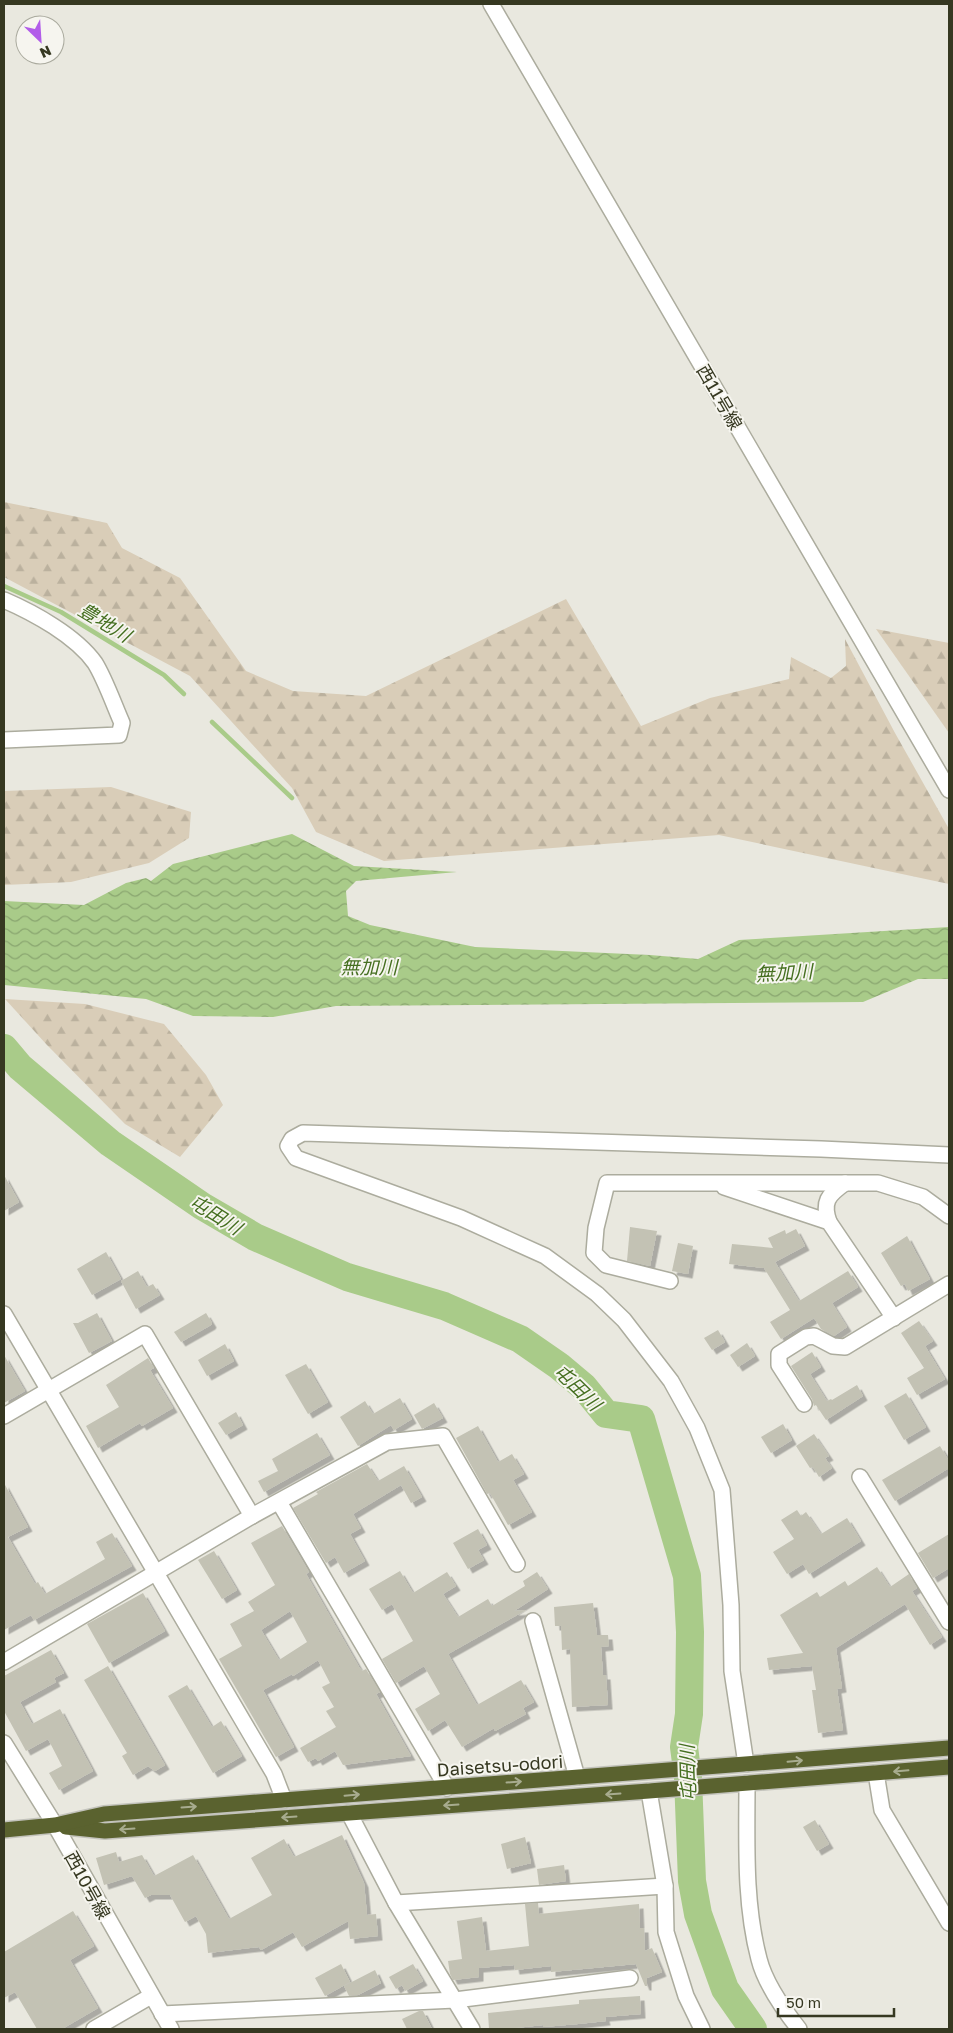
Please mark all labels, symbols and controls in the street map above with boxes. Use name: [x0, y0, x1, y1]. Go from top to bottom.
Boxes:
north arrow: [15, 15, 65, 65]
text: N: [37, 42, 54, 62]
street label: 西11号線: [693, 361, 747, 433]
water label: 豊地川: [75, 597, 137, 648]
water label: 無加川: [340, 955, 399, 978]
water label: 無加川: [755, 959, 815, 985]
water label: 屯田川: [186, 1189, 248, 1240]
water label: 屯田川: [550, 1359, 608, 1416]
water label: 屯田川: [674, 1742, 699, 1802]
street label: Daisetsu-odori: [436, 1750, 564, 1780]
one-way arrow: [786, 1756, 802, 1765]
one-way arrow: [893, 1766, 909, 1776]
one-way arrow: [505, 1778, 521, 1787]
one-way arrow: [606, 1789, 622, 1799]
one-way arrow: [343, 1790, 359, 1800]
one-way arrow: [444, 1801, 460, 1810]
one-way arrow: [181, 1802, 197, 1812]
one-way arrow: [282, 1812, 298, 1822]
one-way arrow: [120, 1825, 136, 1834]
street label: 西10号線: [60, 1847, 116, 1923]
scale bar: [778, 1986, 894, 2018]
text: 50 m: [786, 1993, 821, 2011]

